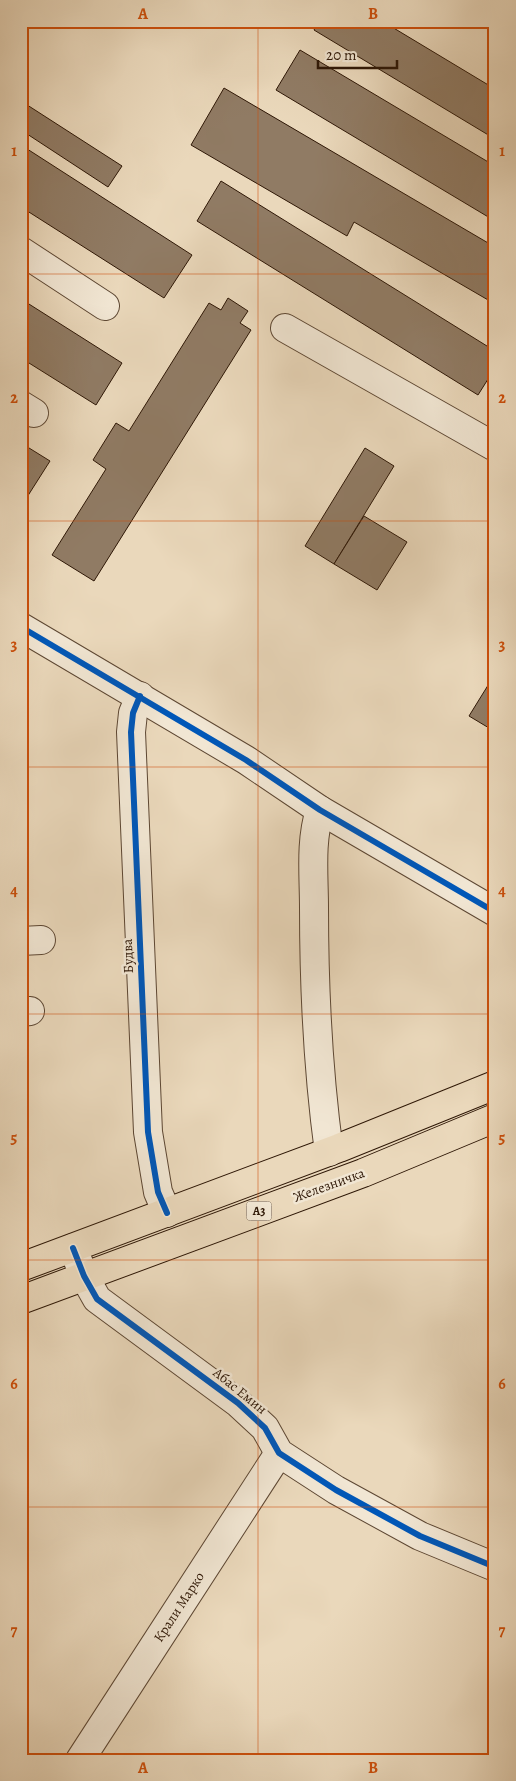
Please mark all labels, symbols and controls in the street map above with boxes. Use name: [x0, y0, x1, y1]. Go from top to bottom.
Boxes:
text: A: [137, 3, 149, 25]
text: B: [368, 3, 378, 25]
scale bar: [318, 38, 397, 70]
text: 20 m: [326, 45, 357, 65]
text: 1: [11, 140, 17, 162]
text: 1: [499, 140, 505, 162]
text: 2: [10, 387, 18, 409]
text: 2: [498, 387, 506, 409]
text: 3: [11, 634, 18, 656]
text: 3: [499, 634, 506, 656]
text: 4: [10, 880, 18, 902]
text: 4: [498, 880, 506, 902]
street label: Будва: [118, 938, 138, 974]
text: 5: [11, 1127, 18, 1149]
text: 5: [499, 1127, 506, 1149]
street label: Железничка: [291, 1163, 368, 1207]
road number: A3: [246, 1202, 272, 1220]
street label: Абас Емин: [208, 1363, 271, 1419]
text: 6: [10, 1373, 18, 1395]
text: 6: [498, 1373, 506, 1395]
street label: Крали Марко: [149, 1568, 209, 1646]
text: 7: [11, 1620, 18, 1642]
text: 7: [499, 1620, 506, 1642]
text: A: [137, 1757, 149, 1779]
text: B: [368, 1757, 378, 1779]

